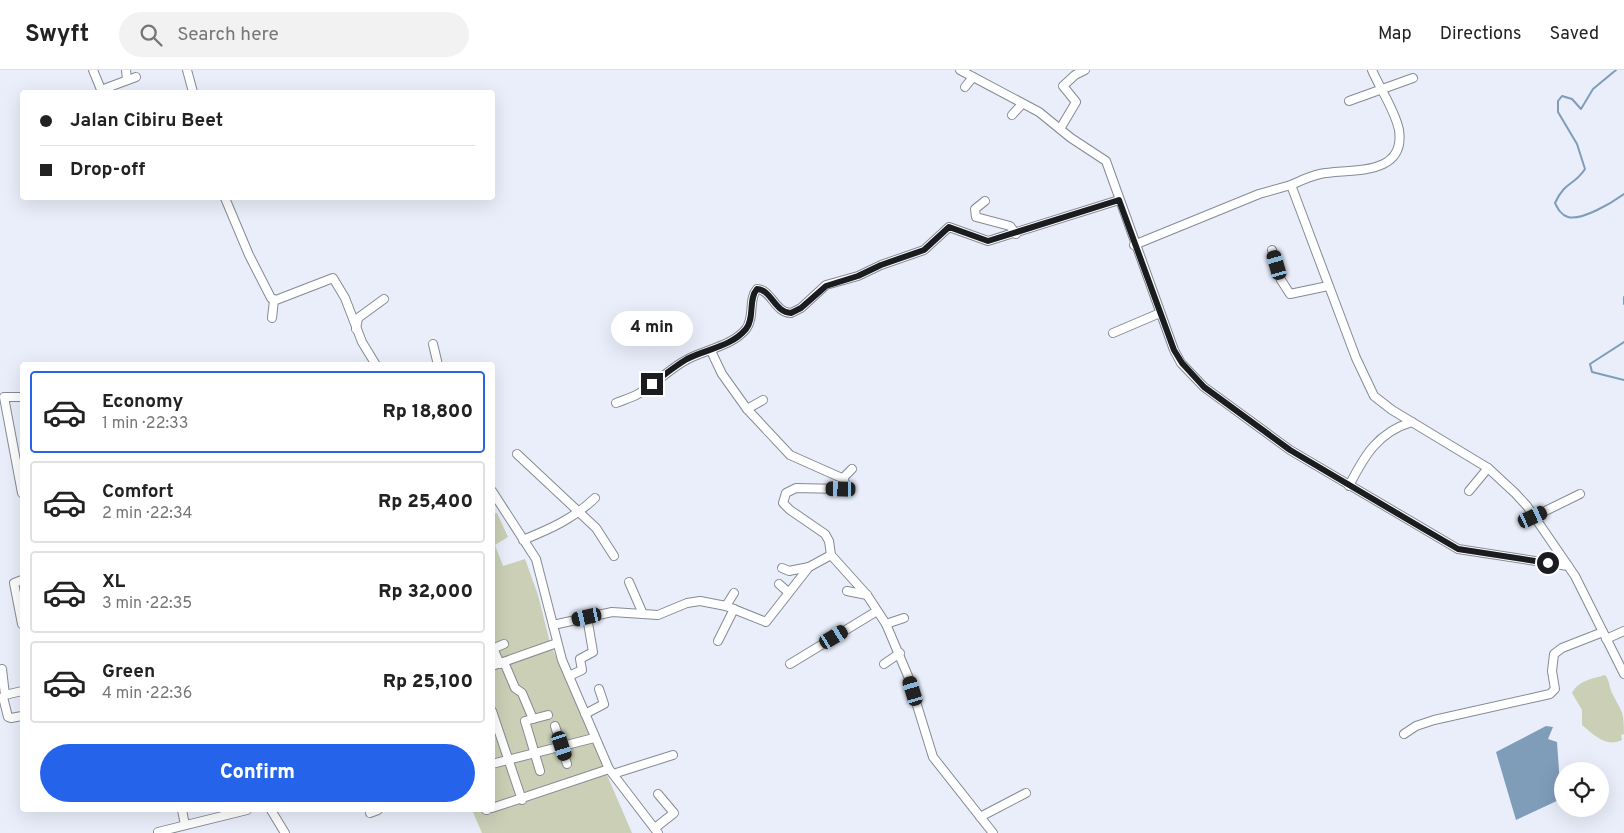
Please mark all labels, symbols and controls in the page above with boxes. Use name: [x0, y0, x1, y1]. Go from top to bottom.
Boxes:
search box: [119, 12, 469, 57]
text: Swyft: [25, 20, 89, 50]
icon: search: [137, 21, 165, 49]
text: Search here: [177, 23, 279, 47]
text: Map: [1378, 23, 1412, 46]
text: Directions: [1440, 23, 1522, 46]
text: Saved: [1550, 23, 1599, 46]
text: Jalan Cibiru Beet: [70, 109, 223, 133]
text: Drop-off: [70, 158, 145, 182]
car: [1265, 249, 1288, 281]
callout: 4 min: [611, 312, 693, 346]
text: 4 min: [631, 318, 673, 338]
route end: [641, 373, 663, 395]
icon: car: [42, 390, 87, 435]
text: Economy: [102, 390, 183, 414]
text: Rp 18,800: [383, 400, 473, 424]
text: 1 min · 22:33: [102, 414, 188, 434]
icon: car: [42, 480, 87, 525]
text: Comfort: [102, 480, 174, 504]
car: [825, 481, 856, 497]
text: Rp 25,400: [378, 490, 473, 514]
text: 2 min · 22:34: [102, 504, 192, 524]
car: [1516, 504, 1549, 530]
route start: [1537, 552, 1559, 574]
icon: car: [42, 570, 87, 615]
text: XL: [102, 570, 125, 594]
text: Rp 32,000: [378, 580, 473, 604]
text: 3 min · 22:35: [102, 594, 192, 614]
car: [570, 606, 603, 628]
car: [817, 623, 850, 651]
icon: car: [42, 660, 87, 705]
text: Green: [102, 660, 155, 684]
text: Rp 25,100: [383, 670, 473, 694]
car: [901, 674, 924, 708]
text: 4 min · 22:36: [102, 684, 192, 704]
car: [550, 729, 573, 763]
button: Confirm: [40, 744, 475, 802]
map controls: [1554, 762, 1609, 817]
button: locate: [1554, 762, 1609, 817]

